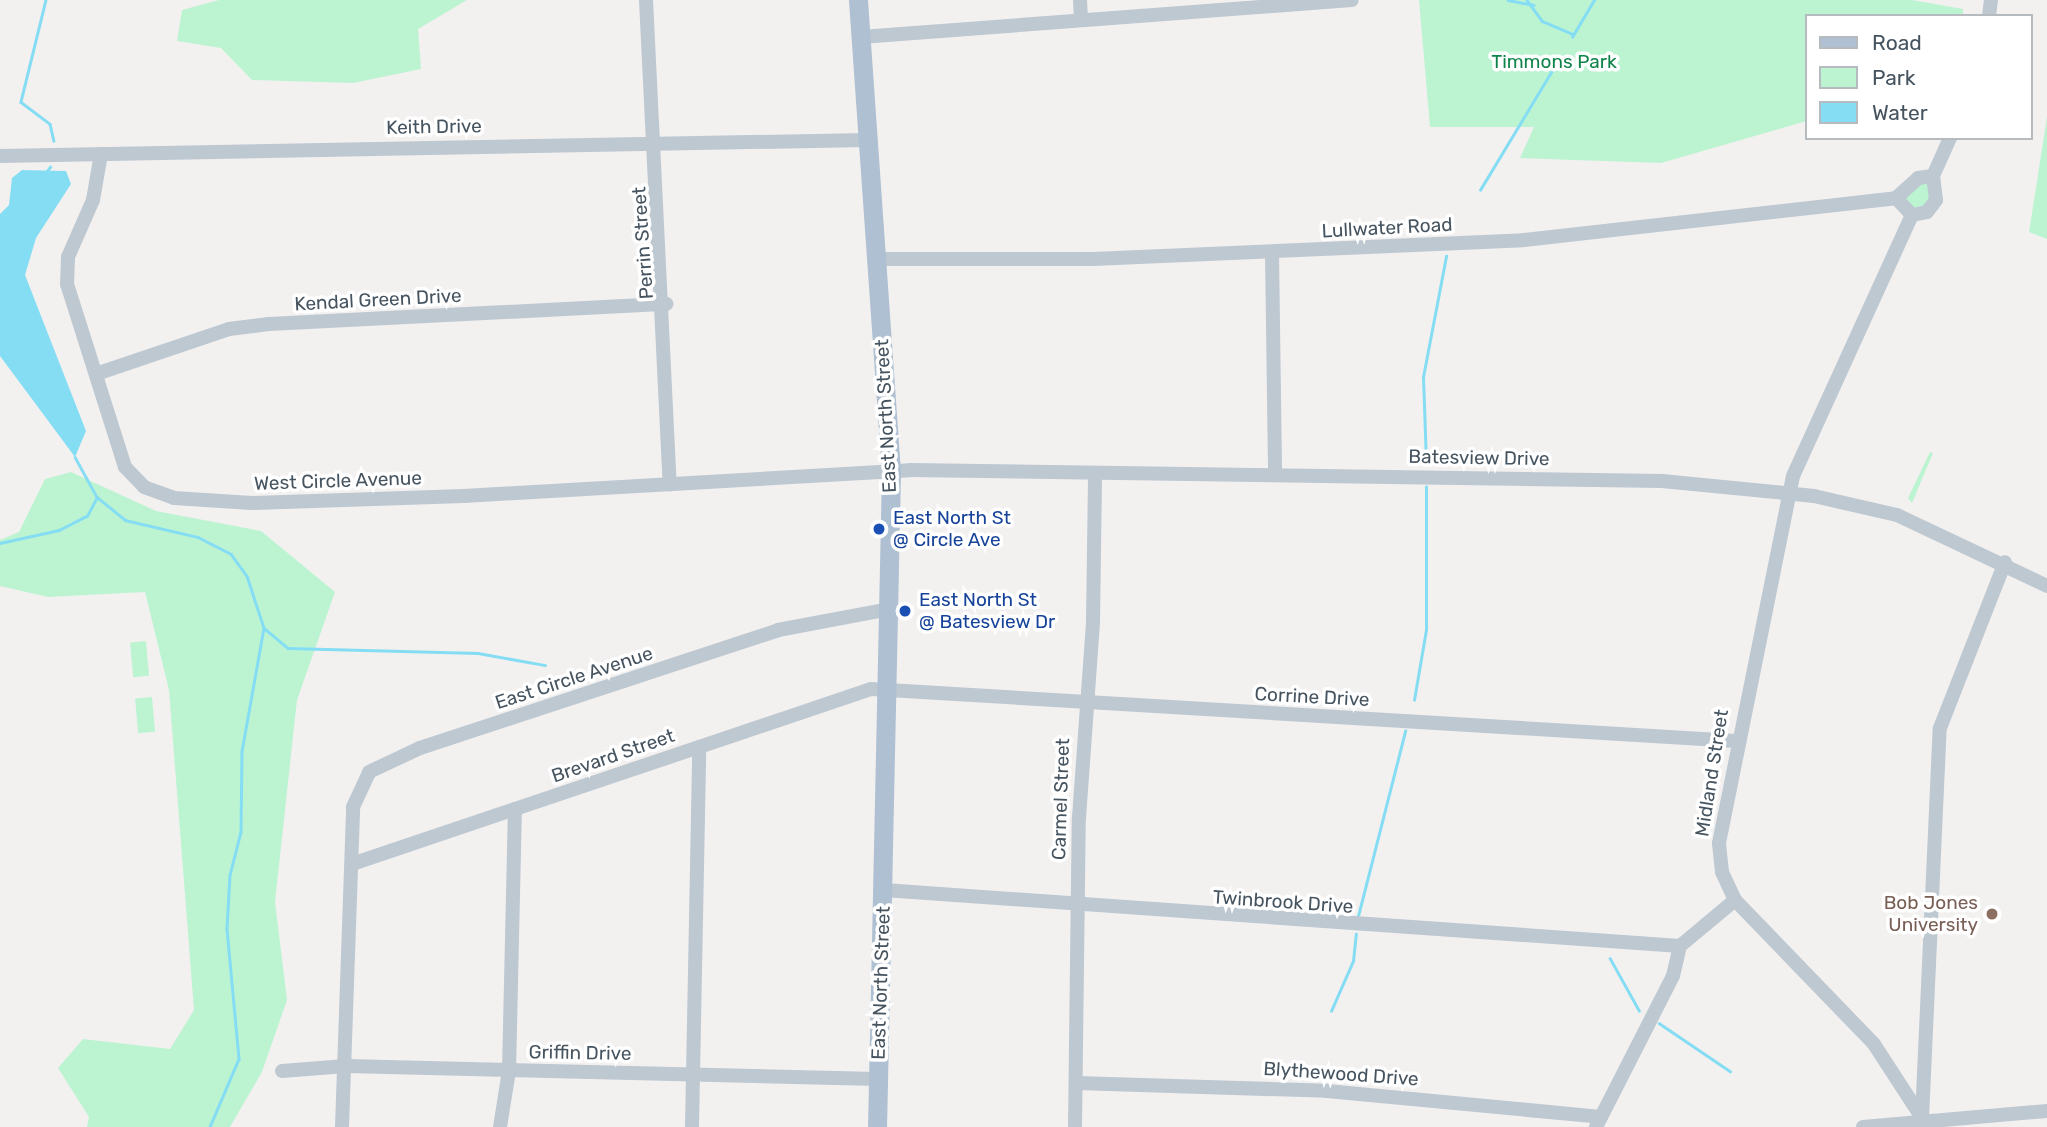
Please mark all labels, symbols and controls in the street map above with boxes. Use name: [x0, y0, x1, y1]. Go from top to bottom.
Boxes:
legend: [1806, 14, 2033, 140]
text: Road: [1872, 30, 1922, 55]
park label: Timmons Park: [1491, 51, 1617, 73]
text: Park: [1872, 65, 1916, 90]
text: Water: [1872, 100, 1928, 125]
street label: Keith Drive: [386, 115, 482, 139]
street label: Perrin Street: [628, 186, 658, 300]
street label: Lullwater Road: [1321, 213, 1453, 243]
street label: Kendal Green Drive: [294, 284, 462, 316]
street label: East North Street: [871, 339, 901, 493]
street label: Batesview Drive: [1408, 445, 1550, 471]
street label: West Circle Avenue: [253, 467, 423, 495]
place label: East North St @ Circle Ave: [893, 507, 1011, 551]
marker: East North St @ Circle Ave: [871, 521, 887, 537]
place label: East North St @ Batesview Dr: [919, 589, 1056, 633]
marker: East North St @ Batesview Dr: [897, 603, 913, 619]
street label: East Circle Avenue: [492, 642, 656, 714]
street label: Corrine Drive: [1254, 683, 1370, 711]
street label: Midland Street: [1691, 708, 1733, 838]
street label: Brevard Street: [549, 724, 677, 788]
street label: Carmel Street: [1047, 738, 1075, 860]
street label: Twinbrook Drive: [1212, 886, 1354, 918]
place label: Bob Jones University: [1884, 892, 1978, 936]
street label: East North Street: [867, 906, 895, 1060]
marker: Bob Jones University: [1984, 906, 2000, 922]
street label: Griffin Drive: [528, 1041, 632, 1065]
street label: Blythewood Drive: [1263, 1057, 1419, 1091]

